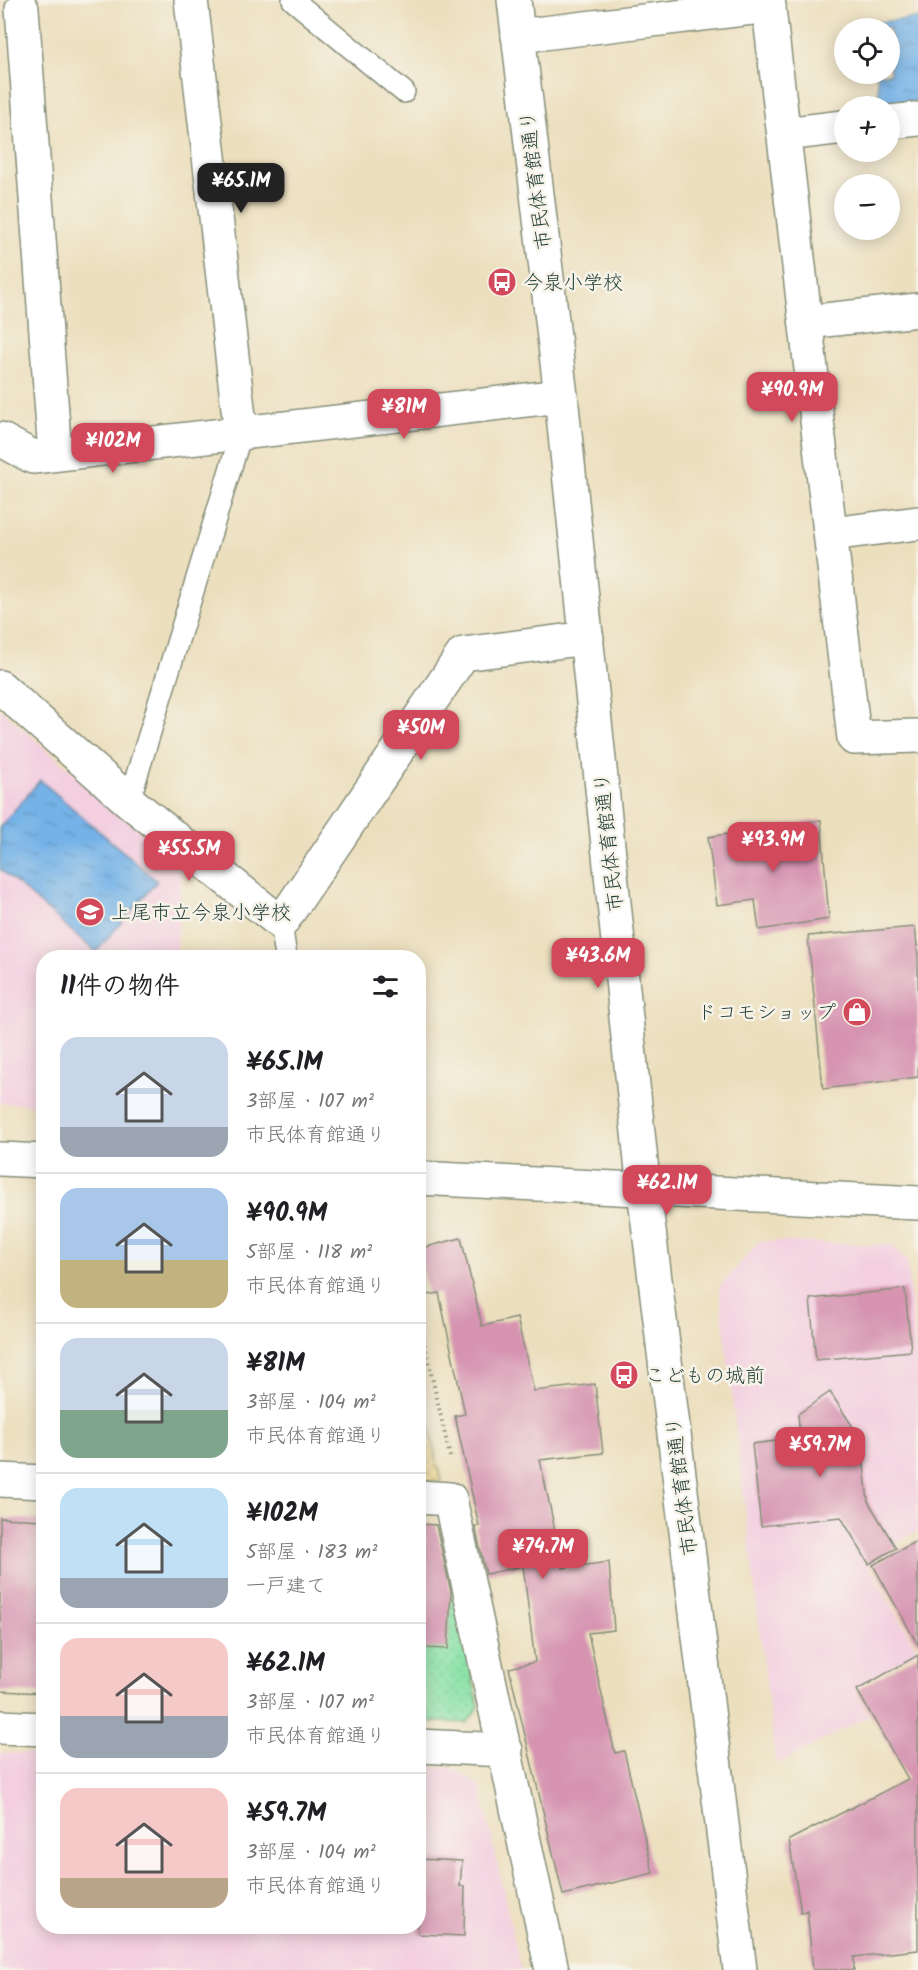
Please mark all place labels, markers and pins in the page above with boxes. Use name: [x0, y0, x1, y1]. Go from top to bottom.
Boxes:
pin: ¥65.1M: [192, 163, 290, 214]
bus stop icon: 今泉小学校: [486, 266, 518, 298]
place label: 今泉小学校: [523, 268, 623, 300]
pin: ¥90.9M: [743, 372, 841, 423]
pin: ¥81M: [368, 389, 440, 440]
pin: ¥102M: [71, 423, 155, 474]
pin: ¥50M: [385, 710, 457, 761]
pin: ¥93.9M: [724, 822, 822, 873]
pin: ¥55.5M: [140, 831, 238, 882]
school or university icon: 上尾市立今泉小学校: [74, 896, 106, 928]
place label: 上尾市立今泉小学校: [111, 898, 291, 930]
pin: ¥43.6M: [549, 938, 647, 989]
shop icon: ドコモショップ: [841, 996, 873, 1028]
place label: ドコモショップ: [697, 998, 836, 1030]
pin: ¥62.1M: [618, 1165, 716, 1216]
bus stop icon: こどもの城前: [608, 1359, 640, 1391]
place label: こどもの城前: [645, 1361, 765, 1393]
pin: ¥59.7M: [771, 1427, 869, 1478]
pin: ¥74.7M: [494, 1529, 592, 1580]

